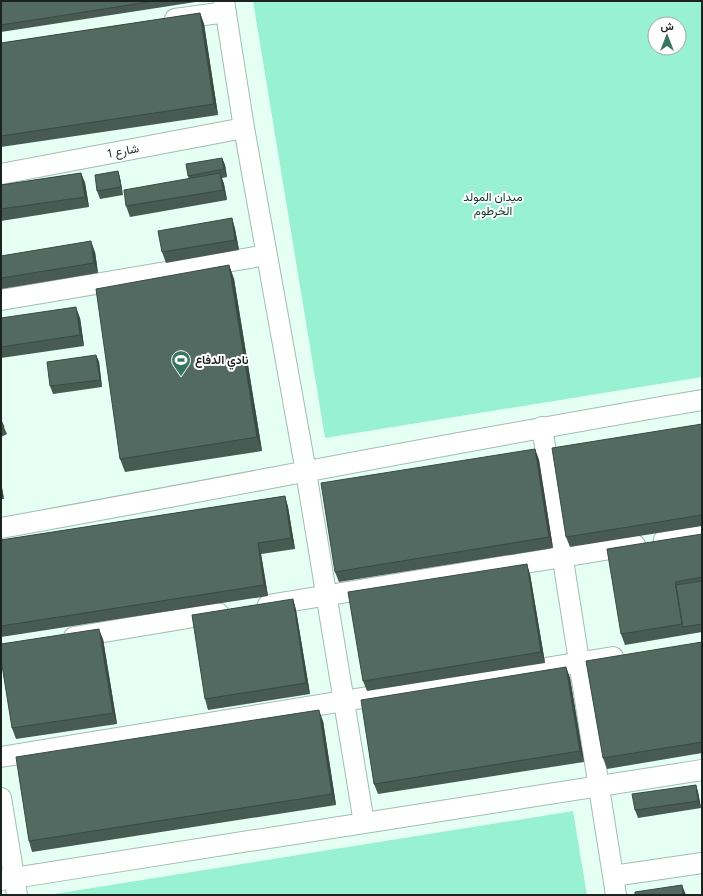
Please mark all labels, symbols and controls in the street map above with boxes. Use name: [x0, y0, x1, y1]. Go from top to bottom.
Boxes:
north arrow: [647, 16, 687, 56]
text: ش: [660, 20, 674, 33]
street label: شارع 1: [106, 141, 140, 163]
park label: ميدان المولد الخرطوم: [463, 190, 523, 219]
sports icon: نادي الدفاع: [170, 349, 192, 377]
place label: نادي الدفاع: [195, 353, 249, 370]

